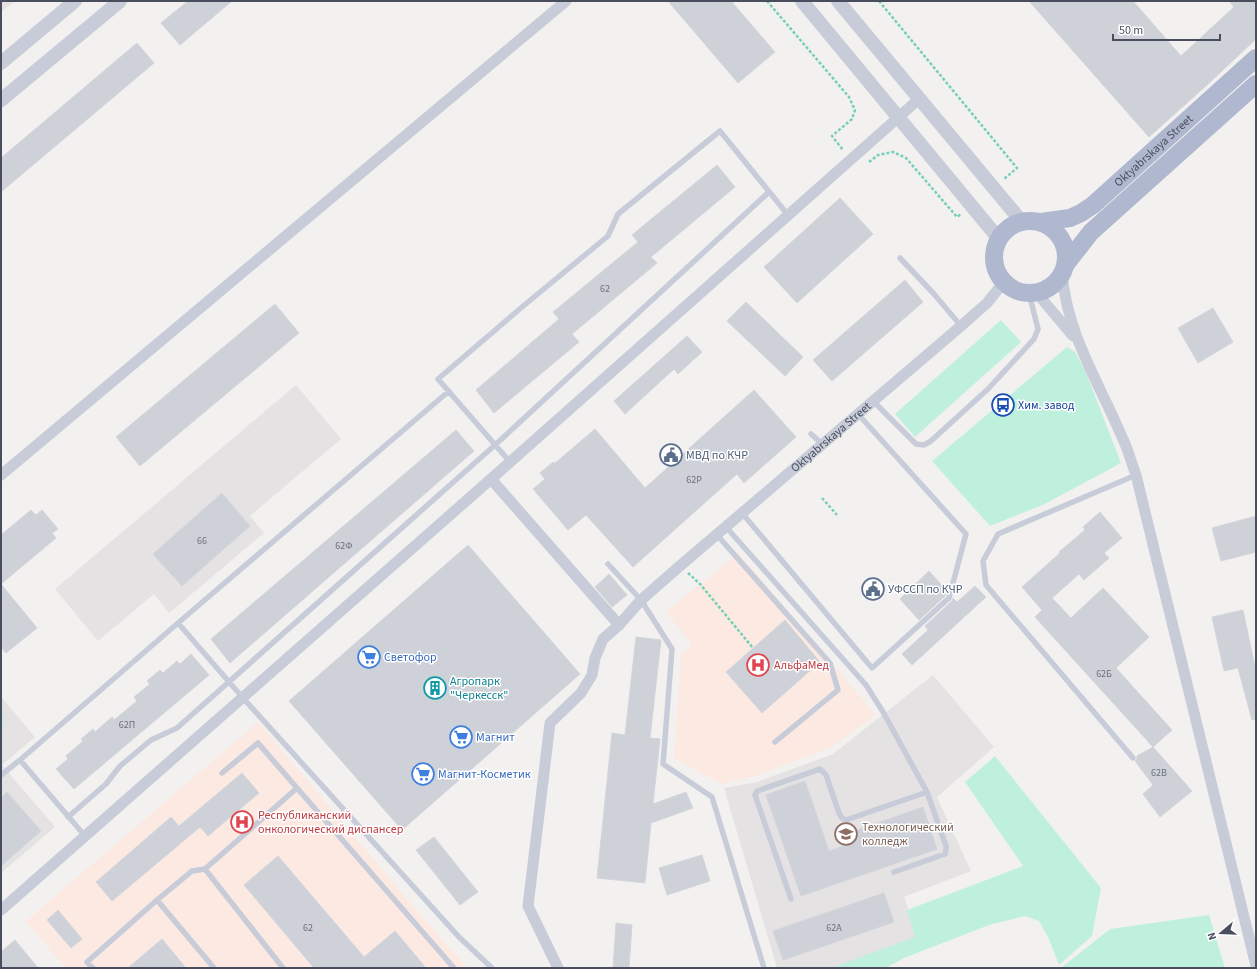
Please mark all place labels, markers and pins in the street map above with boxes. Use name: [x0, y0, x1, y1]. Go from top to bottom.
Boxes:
bus stop icon: Хим. завод: [990, 392, 1016, 418]
place label: Хим. завод: [1018, 397, 1075, 414]
public building icon: МВД по КЧР: [658, 442, 684, 468]
place label: МВД по КЧР: [686, 447, 748, 464]
public building icon: УФССП по КЧР: [860, 576, 886, 602]
place label: УФССП по КЧР: [888, 581, 963, 598]
supermarket icon: Светофор: [356, 644, 382, 670]
place label: Светофор: [384, 649, 437, 666]
hospital icon: АльфаМед: [745, 652, 771, 678]
place label: АльфаМед: [774, 657, 829, 674]
place label: Агропарк "Черкесск": [450, 673, 508, 704]
building icon: Агропарк "Черкесск": [422, 675, 448, 701]
supermarket icon: Магнит: [448, 724, 474, 750]
place label: Магнит: [476, 729, 515, 746]
supermarket icon: Магнит-Косметик: [410, 761, 436, 787]
place label: Магнит-Косметик: [438, 766, 531, 783]
place label: Республиканский онкологический диспансер: [258, 807, 404, 838]
hospital icon: Республиканский онкологический диспансер: [229, 809, 255, 835]
place label: Технологический колледж: [862, 819, 954, 850]
school or university icon: Технологический колледж: [833, 821, 859, 847]

